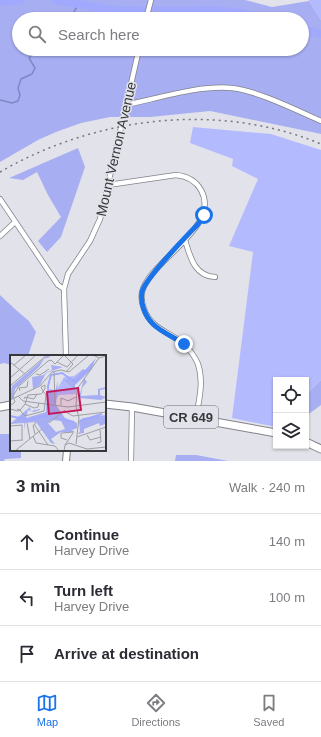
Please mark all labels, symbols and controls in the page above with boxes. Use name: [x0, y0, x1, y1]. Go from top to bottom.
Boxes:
search box: [12, 12, 309, 56]
icon: search: [26, 23, 48, 45]
text: Search here: [58, 26, 140, 43]
street label: Mount Vernon Avenue: [93, 80, 139, 218]
route start: [195, 206, 213, 224]
route end: [175, 335, 193, 353]
inset map: [10, 355, 106, 451]
map controls: [273, 377, 309, 449]
button: locate: [273, 377, 309, 413]
road number: CR 649: [164, 406, 218, 428]
button: layers: [273, 413, 309, 449]
text: 3 min: [16, 477, 60, 496]
text: Walk · 240 m: [229, 480, 305, 495]
text: Continue: [54, 526, 119, 543]
icon: ahead: [16, 531, 38, 553]
text: 140 m: [269, 534, 305, 549]
text: Harvey Drive: [54, 543, 129, 558]
text: Turn left: [54, 582, 113, 599]
icon: left: [16, 587, 38, 609]
text: 100 m: [269, 590, 305, 605]
text: Harvey Drive: [54, 599, 129, 614]
icon: arrive: [16, 643, 38, 665]
text: Arrive at destination: [54, 645, 199, 662]
tab: Map: [36, 692, 58, 728]
tab: Directions: [131, 692, 180, 728]
tab: Saved: [253, 692, 284, 728]

